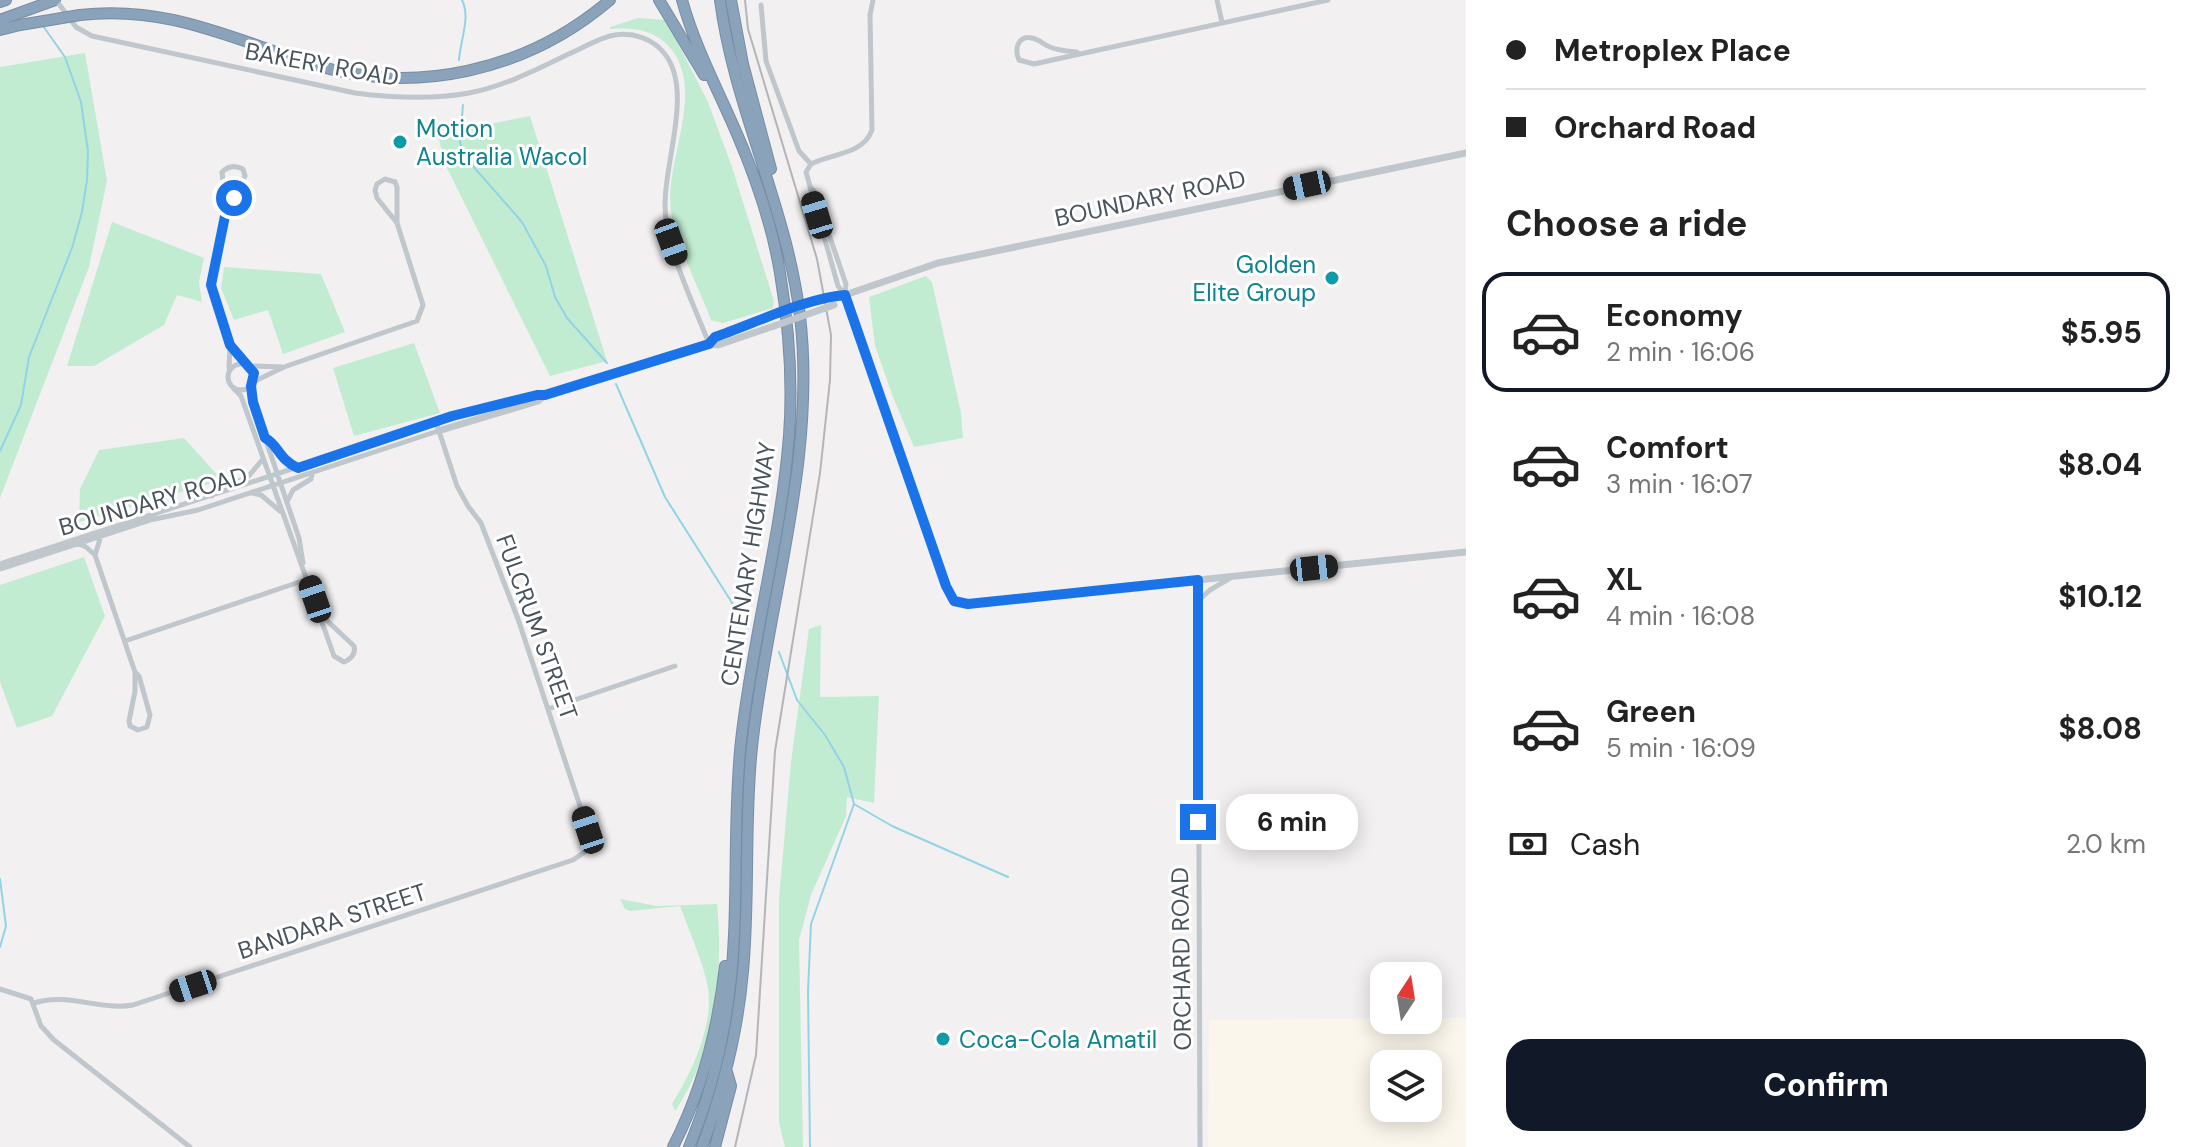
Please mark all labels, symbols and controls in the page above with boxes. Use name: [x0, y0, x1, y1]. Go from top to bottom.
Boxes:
text: Metroplex Place: [1554, 31, 1791, 70]
street label: BAKERY ROAD: [243, 35, 401, 93]
text: Orchard Road: [1554, 108, 1756, 147]
place label: Motion Australia Wacol: [416, 113, 587, 172]
marker: Motion Australia Wacol: [391, 133, 409, 151]
street label: BOUNDARY ROAD: [1052, 163, 1248, 233]
car: [1281, 168, 1333, 202]
route start: [216, 180, 252, 216]
car: [799, 189, 835, 241]
text: Choose a ride: [1506, 200, 1747, 247]
car: [652, 215, 690, 269]
place label: Golden Elite Group: [1193, 249, 1316, 308]
marker: Golden Elite Group: [1323, 269, 1341, 287]
icon: car: [1510, 296, 1582, 368]
text: Economy: [1606, 296, 1743, 335]
text: $5.95: [2061, 313, 2142, 352]
text: 2 min · 16:06: [1606, 335, 1755, 369]
icon: car: [1510, 428, 1582, 500]
text: Comfort: [1606, 428, 1729, 467]
street label: CENTENARY HIGHWAY: [713, 440, 783, 688]
text: $8.04: [2058, 445, 2142, 484]
street label: BOUNDARY ROAD: [55, 459, 251, 543]
text: 3 min · 16:07: [1606, 467, 1753, 501]
street label: FULCRUM STREET: [489, 530, 585, 724]
car: [1289, 554, 1339, 582]
icon: car: [1510, 560, 1582, 632]
text: XL: [1606, 560, 1643, 599]
car: [296, 572, 334, 626]
text: $10.12: [2058, 577, 2142, 616]
text: 4 min · 16:08: [1606, 599, 1755, 633]
icon: car: [1510, 692, 1582, 764]
text: Green: [1606, 692, 1696, 731]
text: $8.08: [2058, 709, 2142, 748]
text: 5 min · 16:09: [1606, 731, 1756, 765]
callout: 6 min: [1226, 794, 1358, 850]
car: [569, 803, 607, 857]
route end: [1180, 804, 1216, 840]
text: 6 min: [1257, 805, 1327, 839]
icon: cash: [1506, 822, 1550, 866]
text: Cash: [1570, 825, 1640, 864]
text: 2.0 km: [2066, 827, 2146, 861]
street label: ORCHARD ROAD: [1164, 867, 1198, 1051]
street label: BANDARA STREET: [234, 876, 430, 966]
north arrow: [1370, 962, 1442, 1034]
map controls: [1370, 962, 1442, 1122]
car: [166, 967, 220, 1005]
place label: Coca-Cola Amatil: [959, 1024, 1157, 1055]
marker: Coca-Cola Amatil: [934, 1030, 952, 1048]
button: Confirm: [1506, 1039, 2146, 1131]
button: layers: [1370, 1050, 1442, 1122]

